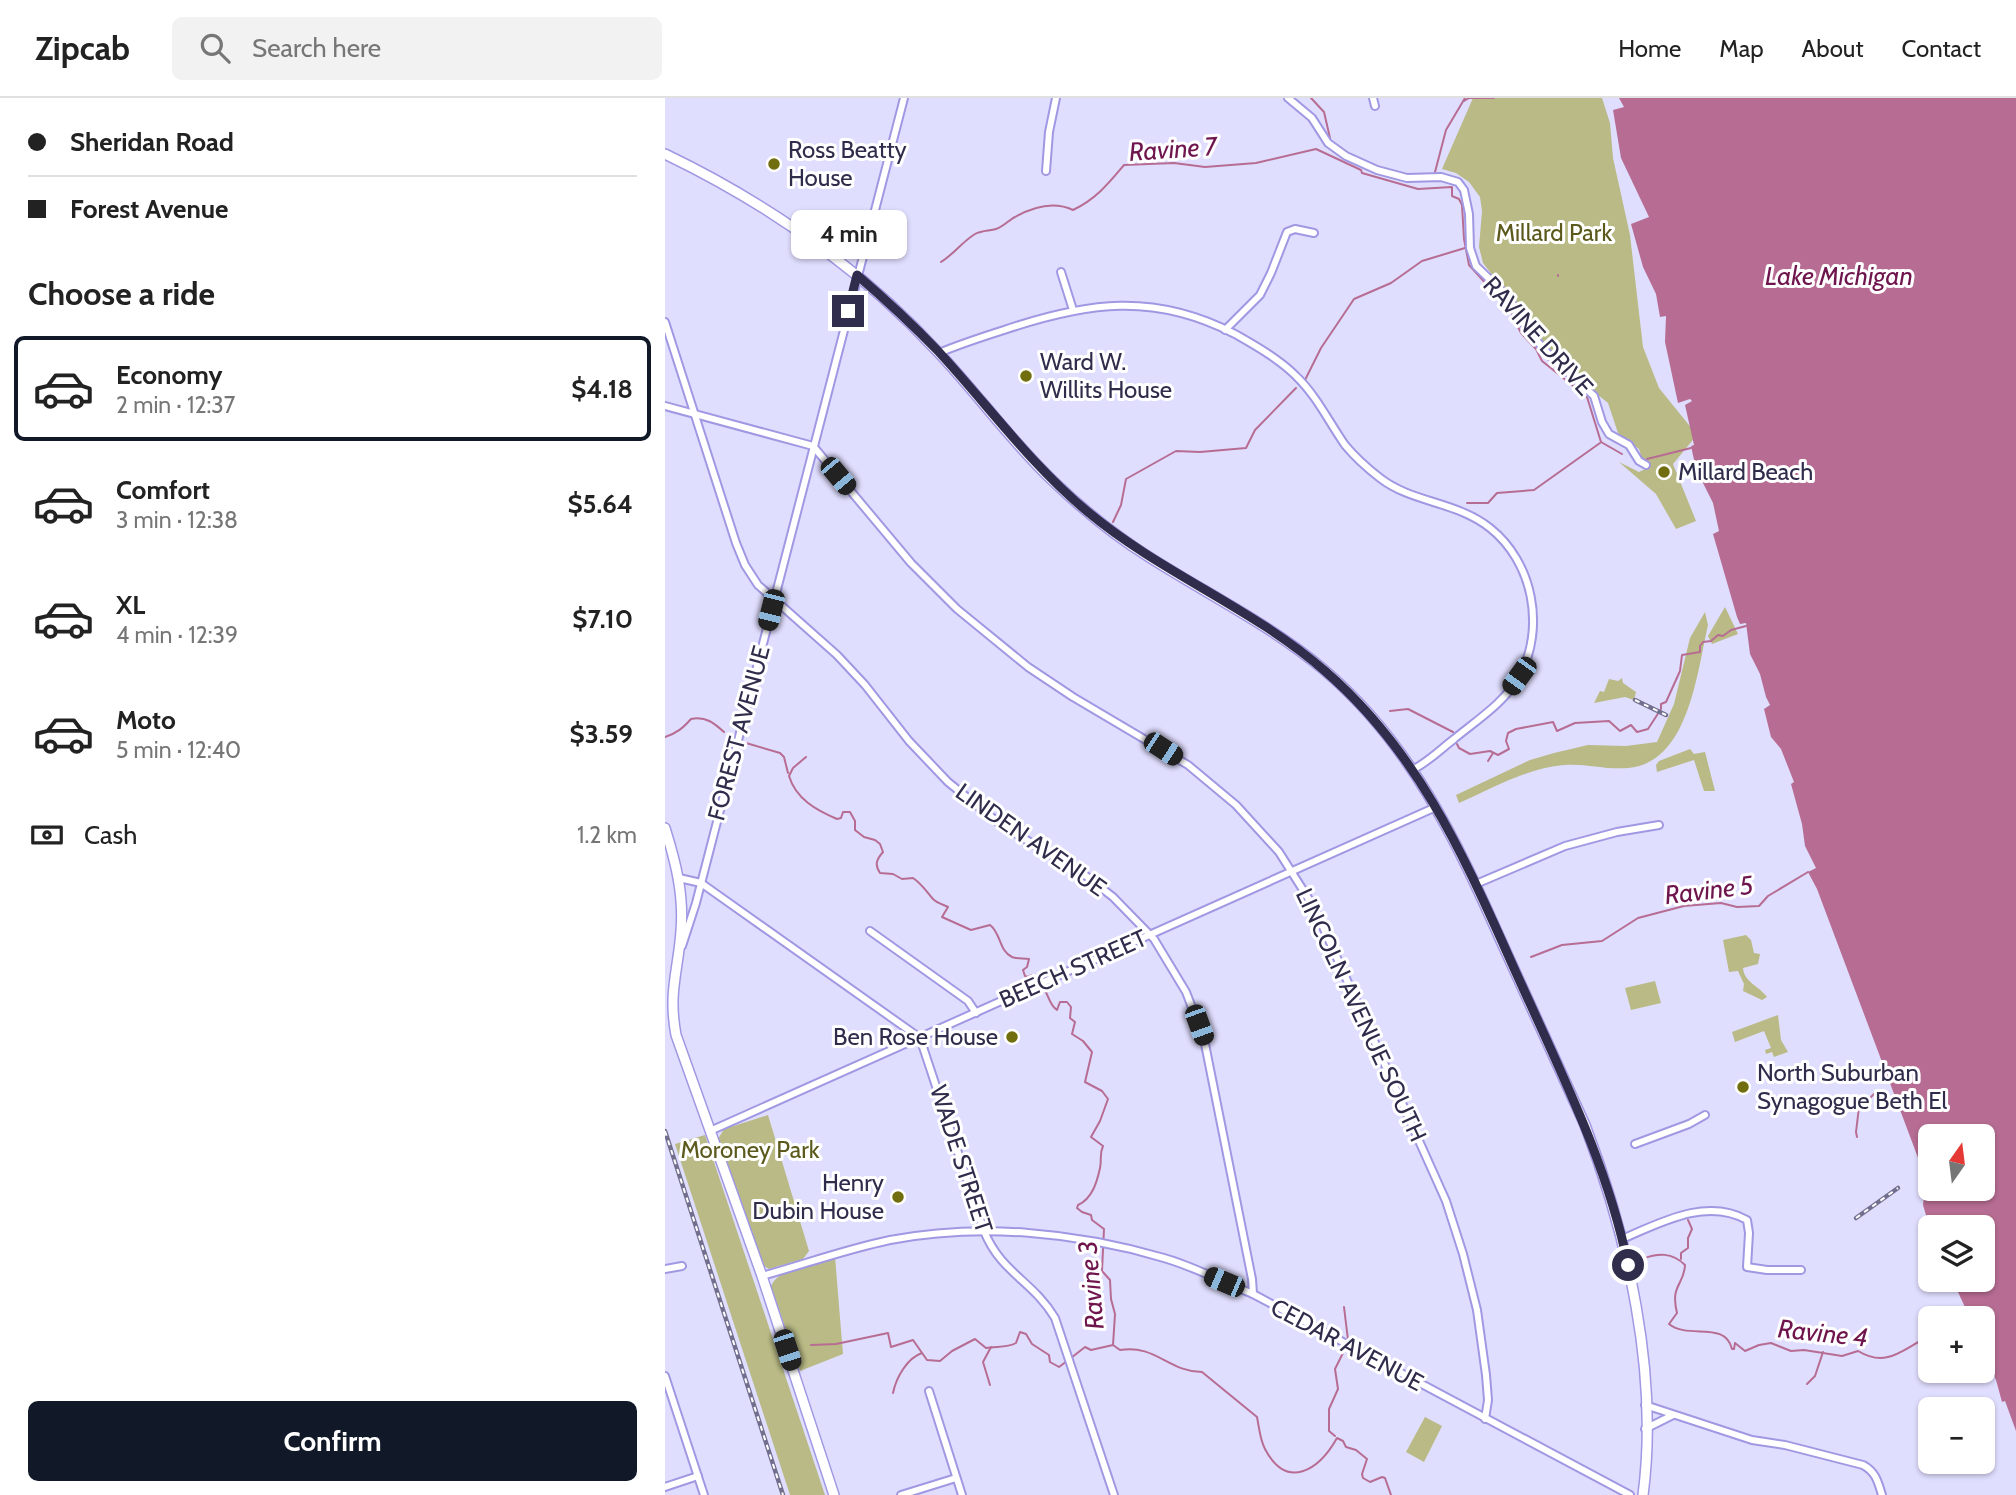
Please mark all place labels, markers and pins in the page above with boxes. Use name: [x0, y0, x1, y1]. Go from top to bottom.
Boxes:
place label: Ross Beatty House: [788, 135, 907, 192]
marker: Ross Beatty House: [766, 156, 782, 172]
place label: Ward W. Willits House: [1040, 347, 1172, 404]
marker: Ward W. Willits House: [1018, 368, 1034, 384]
place label: Millard Beach: [1678, 457, 1813, 486]
marker: Millard Beach: [1656, 464, 1672, 480]
place label: Ben Rose House: [833, 1022, 998, 1051]
marker: Ben Rose House: [1004, 1029, 1020, 1045]
place label: North Suburban Synagogue Beth El: [1757, 1058, 1947, 1115]
marker: North Suburban Synagogue Beth El: [1735, 1079, 1751, 1095]
place label: Henry Dubin House: [752, 1168, 884, 1225]
marker: Henry Dubin House: [890, 1189, 906, 1205]

